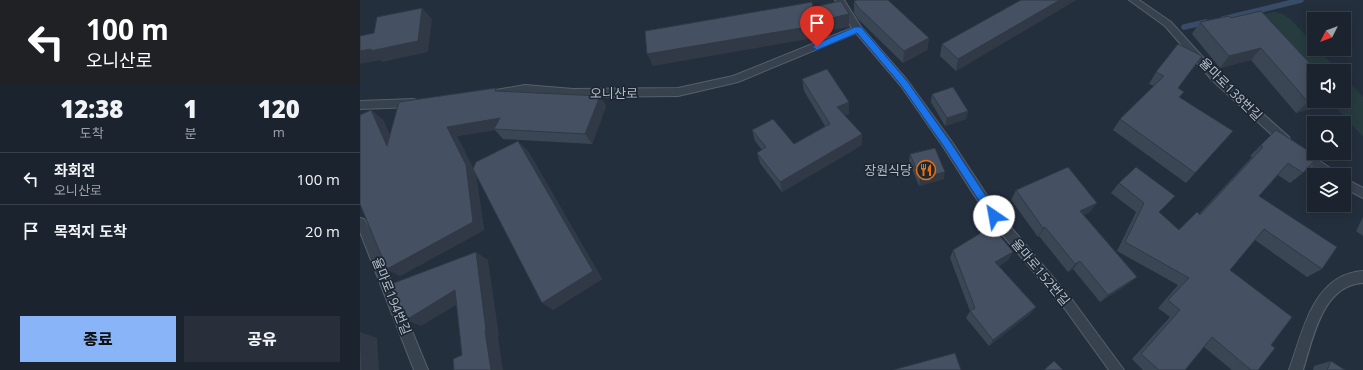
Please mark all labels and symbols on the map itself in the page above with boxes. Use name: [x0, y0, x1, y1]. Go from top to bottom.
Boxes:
pin: [800, 6, 834, 47]
north arrow: [1307, 12, 1351, 56]
street label: 율마로138번길: [1196, 54, 1266, 124]
street label: 오니산로: [590, 84, 638, 102]
restaurant icon: 장원식당: [915, 159, 937, 181]
place label: 장원식당: [864, 161, 912, 179]
position arrow: [973, 195, 1015, 237]
street label: 율마로152번길: [1008, 235, 1074, 309]
street label: 율마로194번길: [368, 255, 416, 337]

